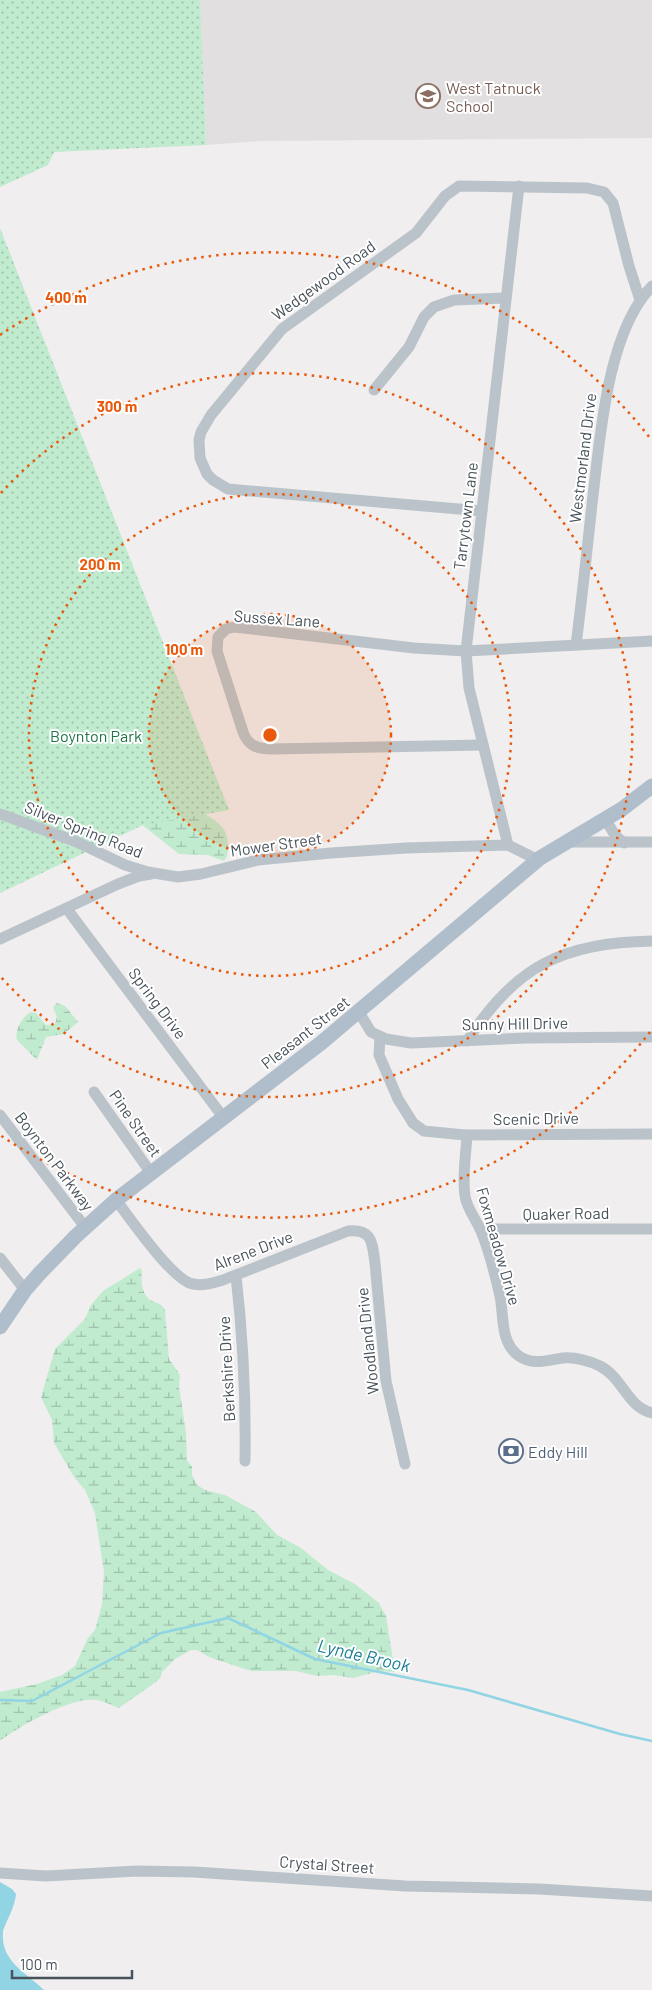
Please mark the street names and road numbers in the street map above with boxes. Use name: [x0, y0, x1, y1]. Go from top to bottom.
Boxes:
street label: Wedgewood Road: [267, 236, 379, 324]
street label: Westmorland Drive: [565, 392, 599, 524]
street label: Tarrytown Lane: [449, 461, 481, 571]
street label: Sussex Lane: [233, 606, 321, 630]
street label: Silver Spring Road: [22, 797, 146, 861]
street label: Mower Street: [229, 828, 323, 860]
street label: Spring Drive: [125, 964, 191, 1042]
street label: Pleasant Street: [257, 992, 353, 1072]
street label: Sunny Hill Drive: [462, 1013, 568, 1033]
street label: Pine Street: [106, 1086, 166, 1160]
street label: Boynton Parkway: [12, 1108, 99, 1215]
street label: Scenic Drive: [493, 1108, 579, 1128]
street label: Foxmeadow Drive: [473, 1185, 525, 1307]
street label: Quaker Road: [523, 1203, 609, 1223]
street label: Alrene Drive: [211, 1226, 295, 1274]
street label: Woodland Drive: [352, 1287, 382, 1395]
street label: Berkshire Drive: [214, 1316, 238, 1422]
street label: Crystal Street: [279, 1851, 375, 1877]

